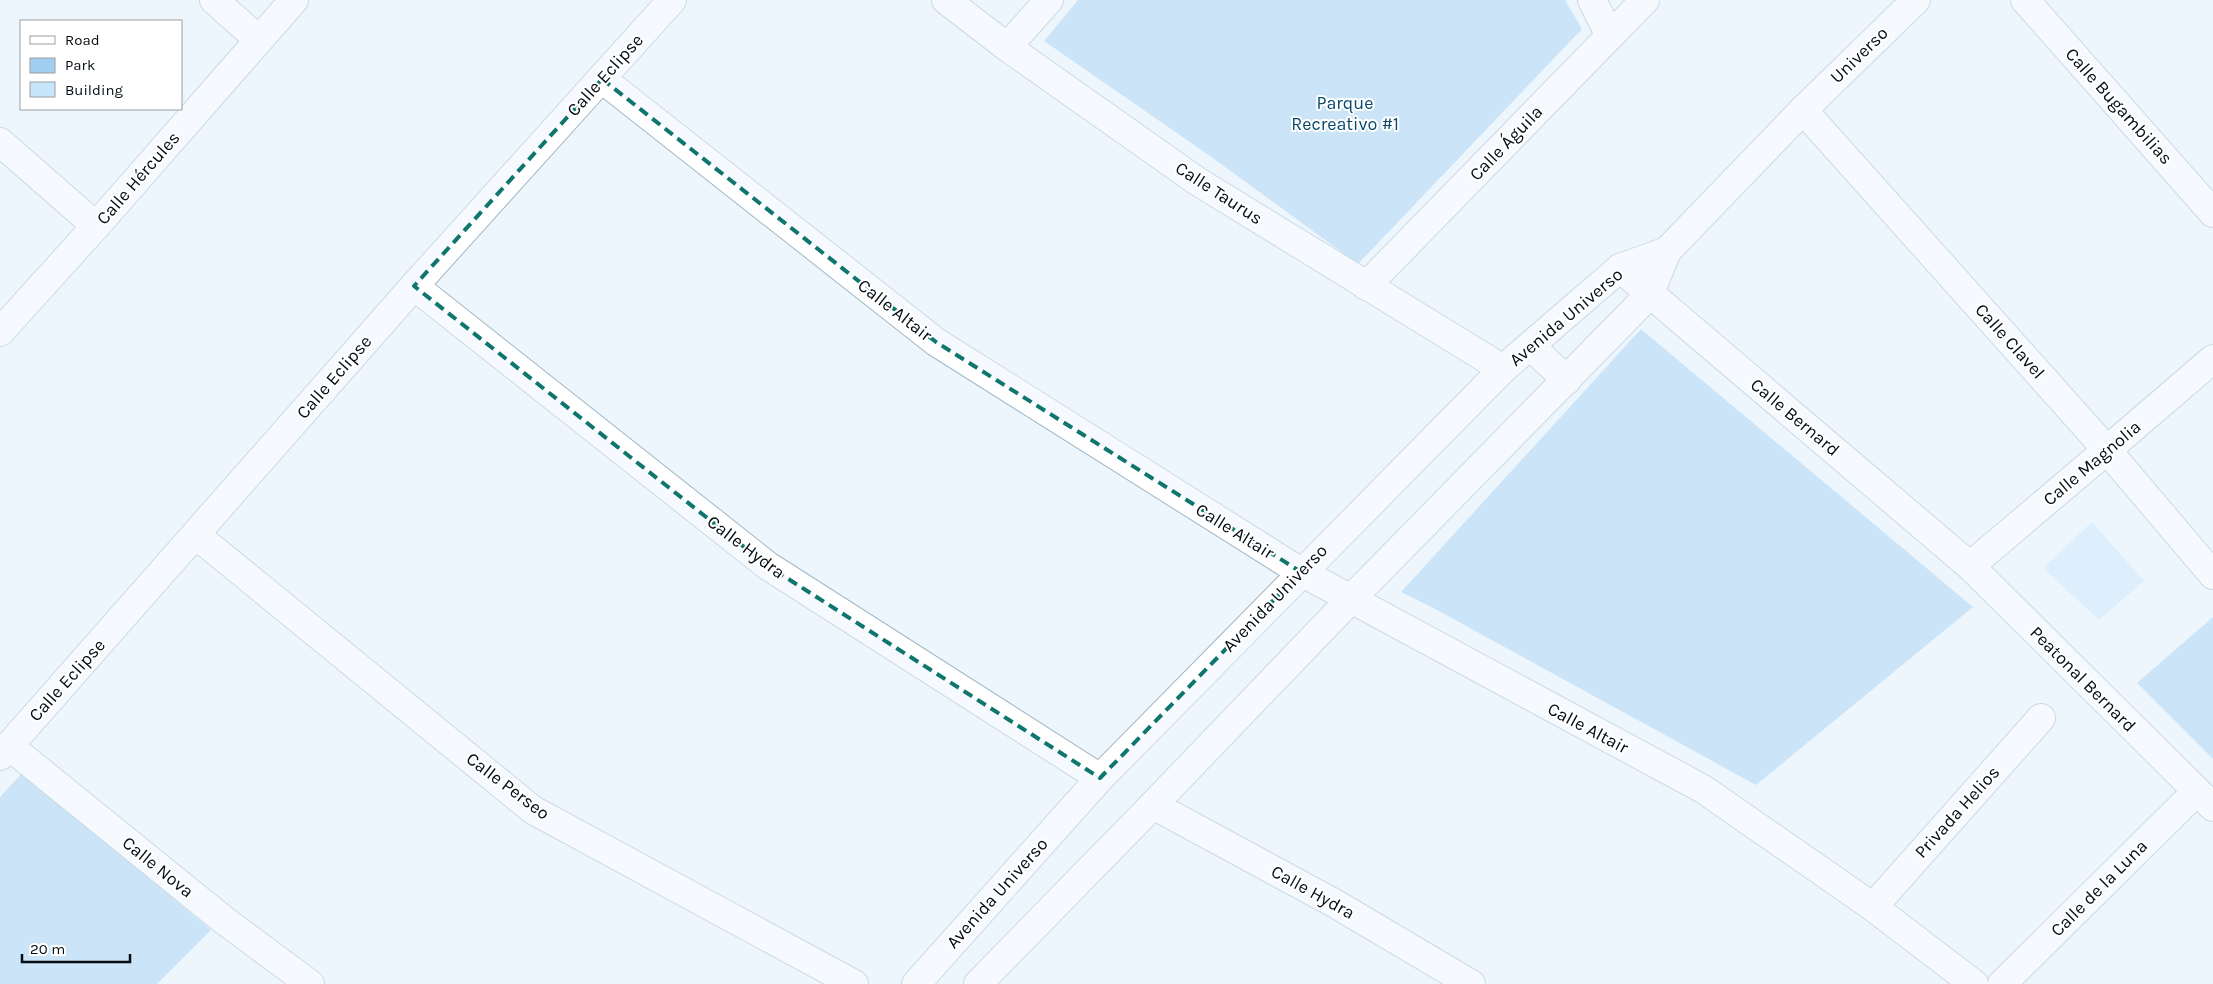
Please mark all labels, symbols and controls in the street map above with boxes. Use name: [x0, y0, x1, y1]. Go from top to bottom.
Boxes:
legend: [20, 20, 182, 110]
street label: Universo: [1825, 22, 1893, 88]
street label: Calle Eclipse: [562, 29, 648, 121]
text: Road: [65, 31, 100, 49]
street label: Calle Bugambilias: [2061, 43, 2177, 169]
text: Park: [65, 56, 95, 74]
text: Building: [65, 81, 123, 99]
park label: Parque Recreativo #1: [1291, 92, 1399, 135]
street label: Calle Águila: [1464, 100, 1547, 185]
street label: Calle Hércules: [92, 127, 184, 229]
street label: Calle Taurus: [1171, 157, 1267, 229]
street label: Avenida Universo: [1505, 263, 1627, 371]
street label: Calle Altair: [853, 274, 937, 346]
street label: Calle Clavel: [1970, 299, 2050, 383]
street label: Calle Eclipse: [292, 331, 376, 423]
street label: Calle Bernard: [1746, 373, 1844, 461]
street label: Calle Magnolia: [2039, 416, 2145, 510]
street label: Calle Altair: [1192, 498, 1279, 564]
street label: Calle Hydra: [703, 511, 789, 583]
street label: Avenida Universo: [1218, 540, 1332, 656]
street label: Peatonal Bernard: [2025, 621, 2141, 737]
street label: Calle Eclipse: [24, 634, 110, 726]
street label: Calle Altair: [1544, 698, 1633, 759]
street label: Calle Perseo: [462, 747, 554, 825]
street label: Privada Helios: [1910, 761, 2004, 863]
street label: Calle Nova: [118, 831, 198, 903]
street label: Avenida Universo: [942, 833, 1052, 953]
street label: Calle de la Luna: [2046, 835, 2152, 941]
street label: Calle Hydra: [1267, 860, 1359, 924]
scale bar: [22, 932, 130, 964]
text: 20 m: [30, 940, 65, 958]

